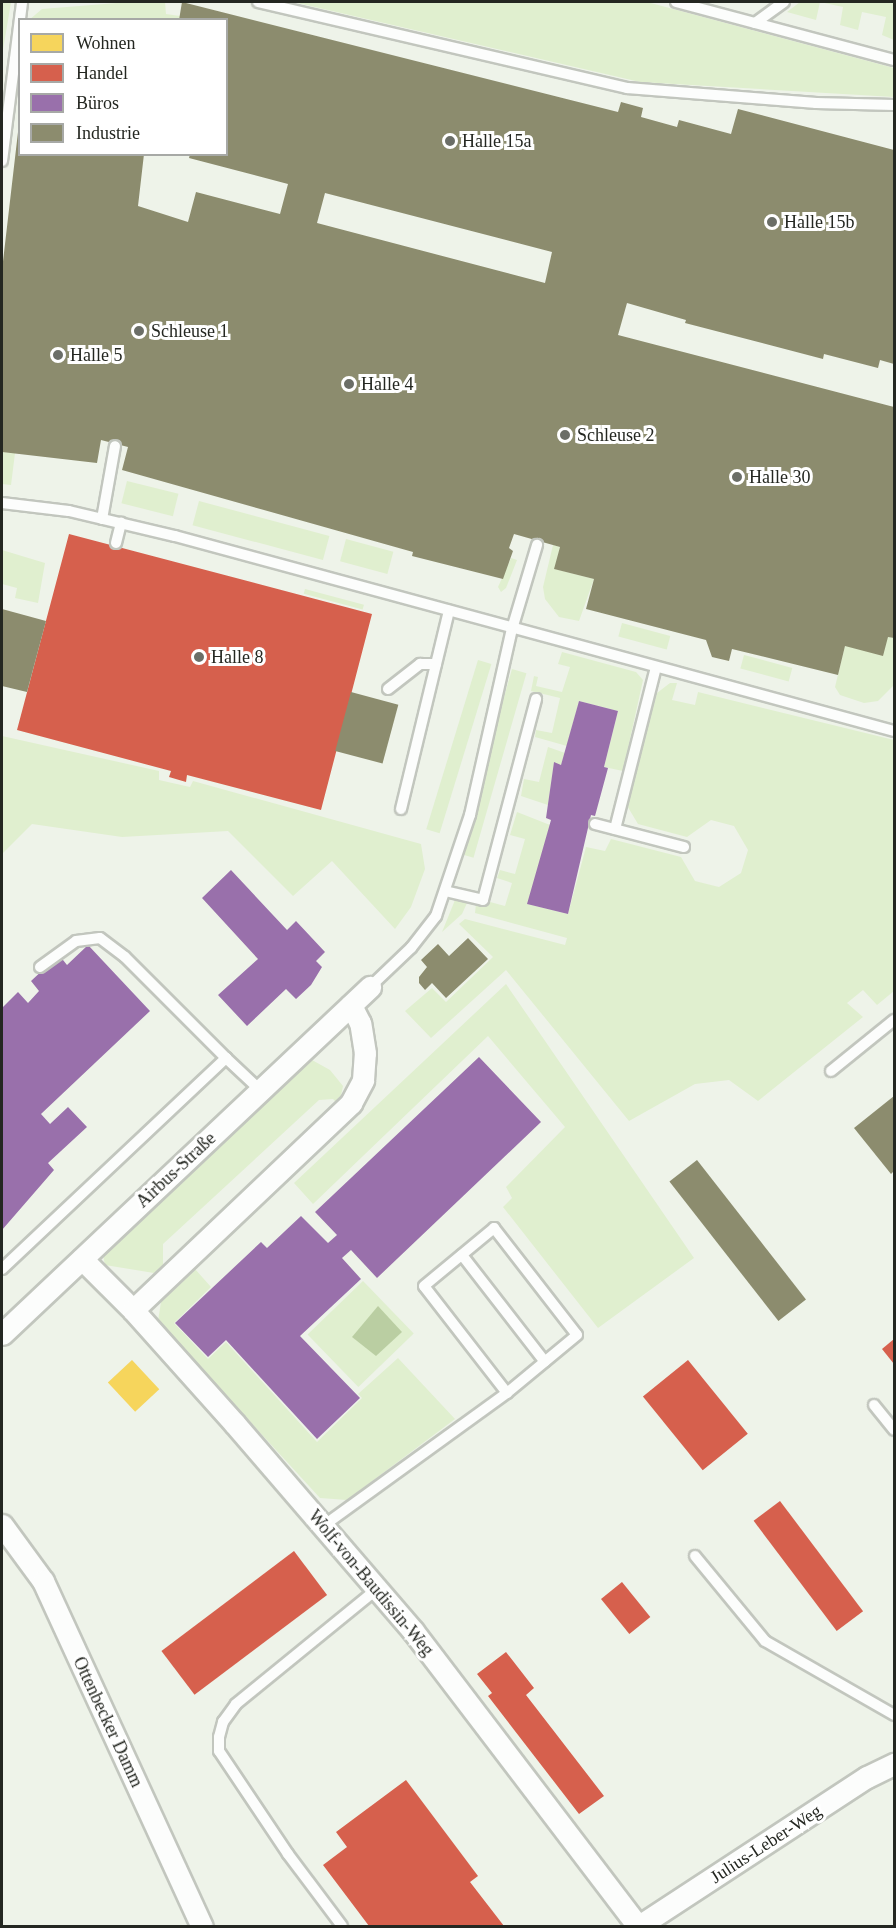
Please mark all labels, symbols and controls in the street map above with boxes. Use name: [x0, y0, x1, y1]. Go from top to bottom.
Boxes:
legend: [18, 18, 228, 156]
text: Wohnen: [76, 33, 136, 53]
text: Handel: [76, 63, 128, 83]
text: Büros: [76, 93, 119, 113]
text: Industrie: [76, 123, 140, 143]
place label: Halle 15a: [462, 130, 531, 152]
marker: Halle 15a: [443, 134, 457, 148]
place label: Halle 15b: [784, 211, 854, 233]
marker: Halle 15b: [765, 215, 779, 229]
place label: Schleuse 1: [151, 320, 228, 342]
marker: Schleuse 1: [132, 324, 146, 338]
place label: Halle 5: [70, 344, 122, 366]
marker: Halle 5: [51, 348, 65, 362]
place label: Halle 4: [361, 373, 413, 395]
marker: Halle 4: [342, 377, 356, 391]
place label: Schleuse 2: [577, 424, 654, 446]
marker: Schleuse 2: [558, 428, 572, 442]
place label: Halle 30: [749, 466, 810, 488]
marker: Halle 30: [730, 470, 744, 484]
place label: Halle 8: [211, 646, 263, 668]
marker: Halle 8: [192, 650, 206, 664]
street label: Airbus-Straße: [132, 1128, 220, 1212]
street label: Wolf-von-Baudissin-Weg: [304, 1506, 438, 1660]
street label: Ottenbecker Damm: [68, 1653, 148, 1791]
street label: Julius-Leber-Weg: [706, 1800, 826, 1888]

